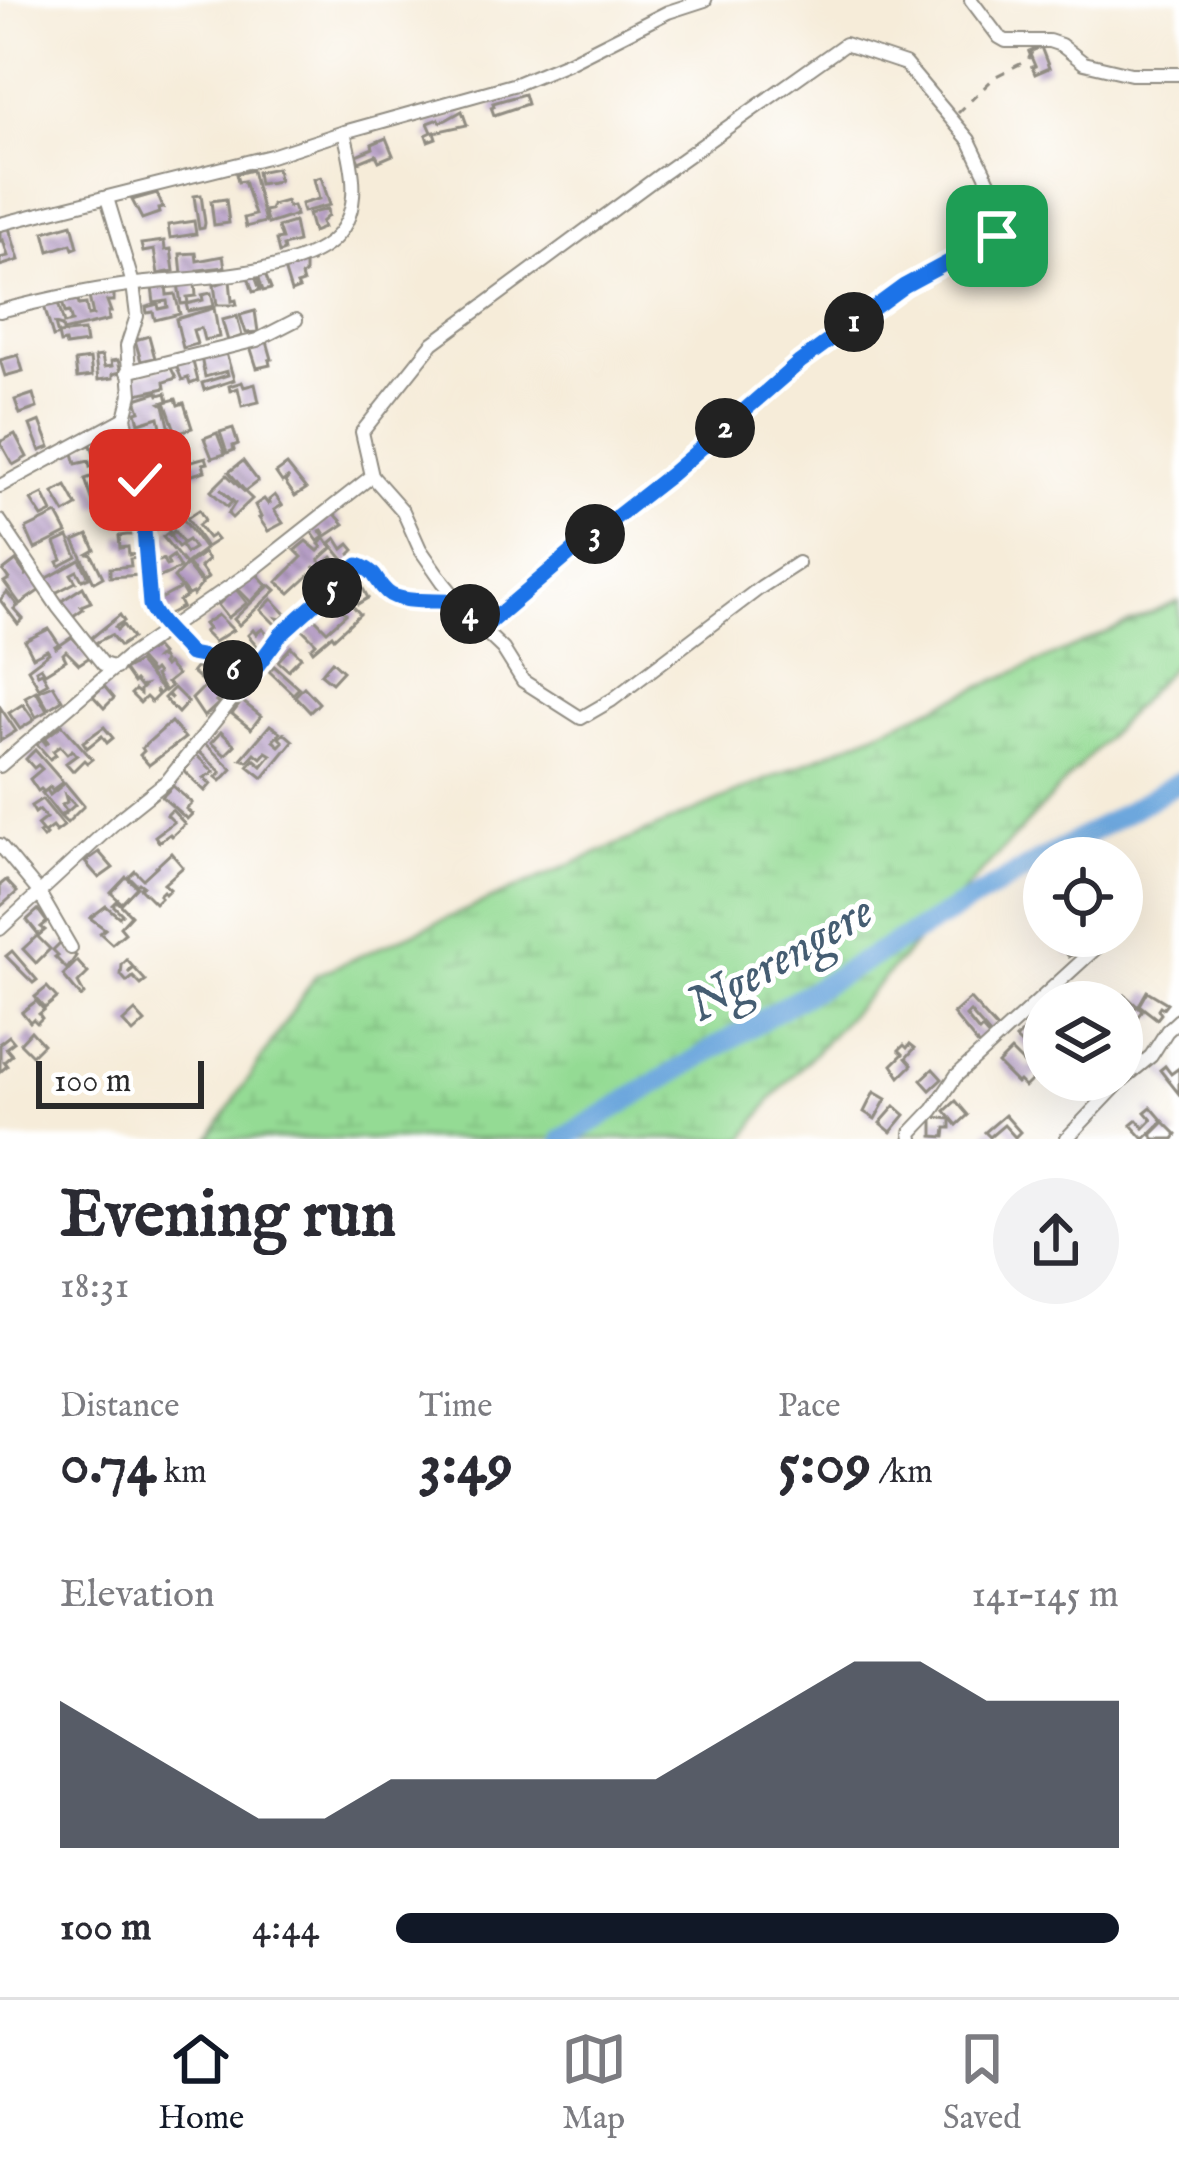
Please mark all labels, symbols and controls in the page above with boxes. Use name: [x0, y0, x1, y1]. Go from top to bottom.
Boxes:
pin: [946, 185, 1048, 287]
icon: arrive: [964, 203, 1030, 269]
pin: 1: [824, 292, 884, 352]
text: 1: [848, 301, 860, 343]
pin: 2: [695, 398, 755, 458]
text: 2: [717, 407, 733, 449]
pin: [89, 429, 191, 531]
icon: check: [107, 447, 173, 513]
pin: 3: [565, 504, 625, 564]
text: 3: [589, 513, 601, 555]
pin: 5: [302, 558, 362, 618]
text: 5: [326, 567, 338, 609]
pin: 4: [440, 584, 500, 644]
text: 4: [462, 593, 478, 635]
pin: 6: [203, 640, 263, 700]
text: 6: [226, 649, 240, 691]
map controls: [1023, 837, 1143, 1101]
button: locate: [1023, 837, 1143, 957]
water label: Ngerengere: [676, 880, 886, 1040]
button: layers: [1023, 981, 1143, 1101]
scale bar: [36, 1055, 204, 1108]
text: 100 m: [54, 1061, 131, 1103]
text: Evening run: [60, 1175, 396, 1259]
button: share: [993, 1178, 1119, 1304]
text: 18:31: [60, 1262, 129, 1311]
text: Distance: [60, 1386, 179, 1428]
text: Time: [419, 1386, 492, 1428]
text: Pace: [778, 1386, 840, 1428]
text: 0.74: [60, 1428, 156, 1504]
text: 3:49: [419, 1428, 513, 1504]
text: 5:09: [778, 1428, 871, 1504]
text: km: [156, 1452, 207, 1494]
text: /km: [871, 1452, 933, 1494]
text: Elevation: [60, 1571, 215, 1620]
text: 141–145 m: [972, 1571, 1119, 1620]
text: 100 m: [60, 1904, 151, 1953]
text: 4:44: [252, 1904, 320, 1953]
tab: Home: [158, 2026, 244, 2140]
tab: Map: [561, 2026, 627, 2140]
tab: Saved: [943, 2026, 1021, 2140]

